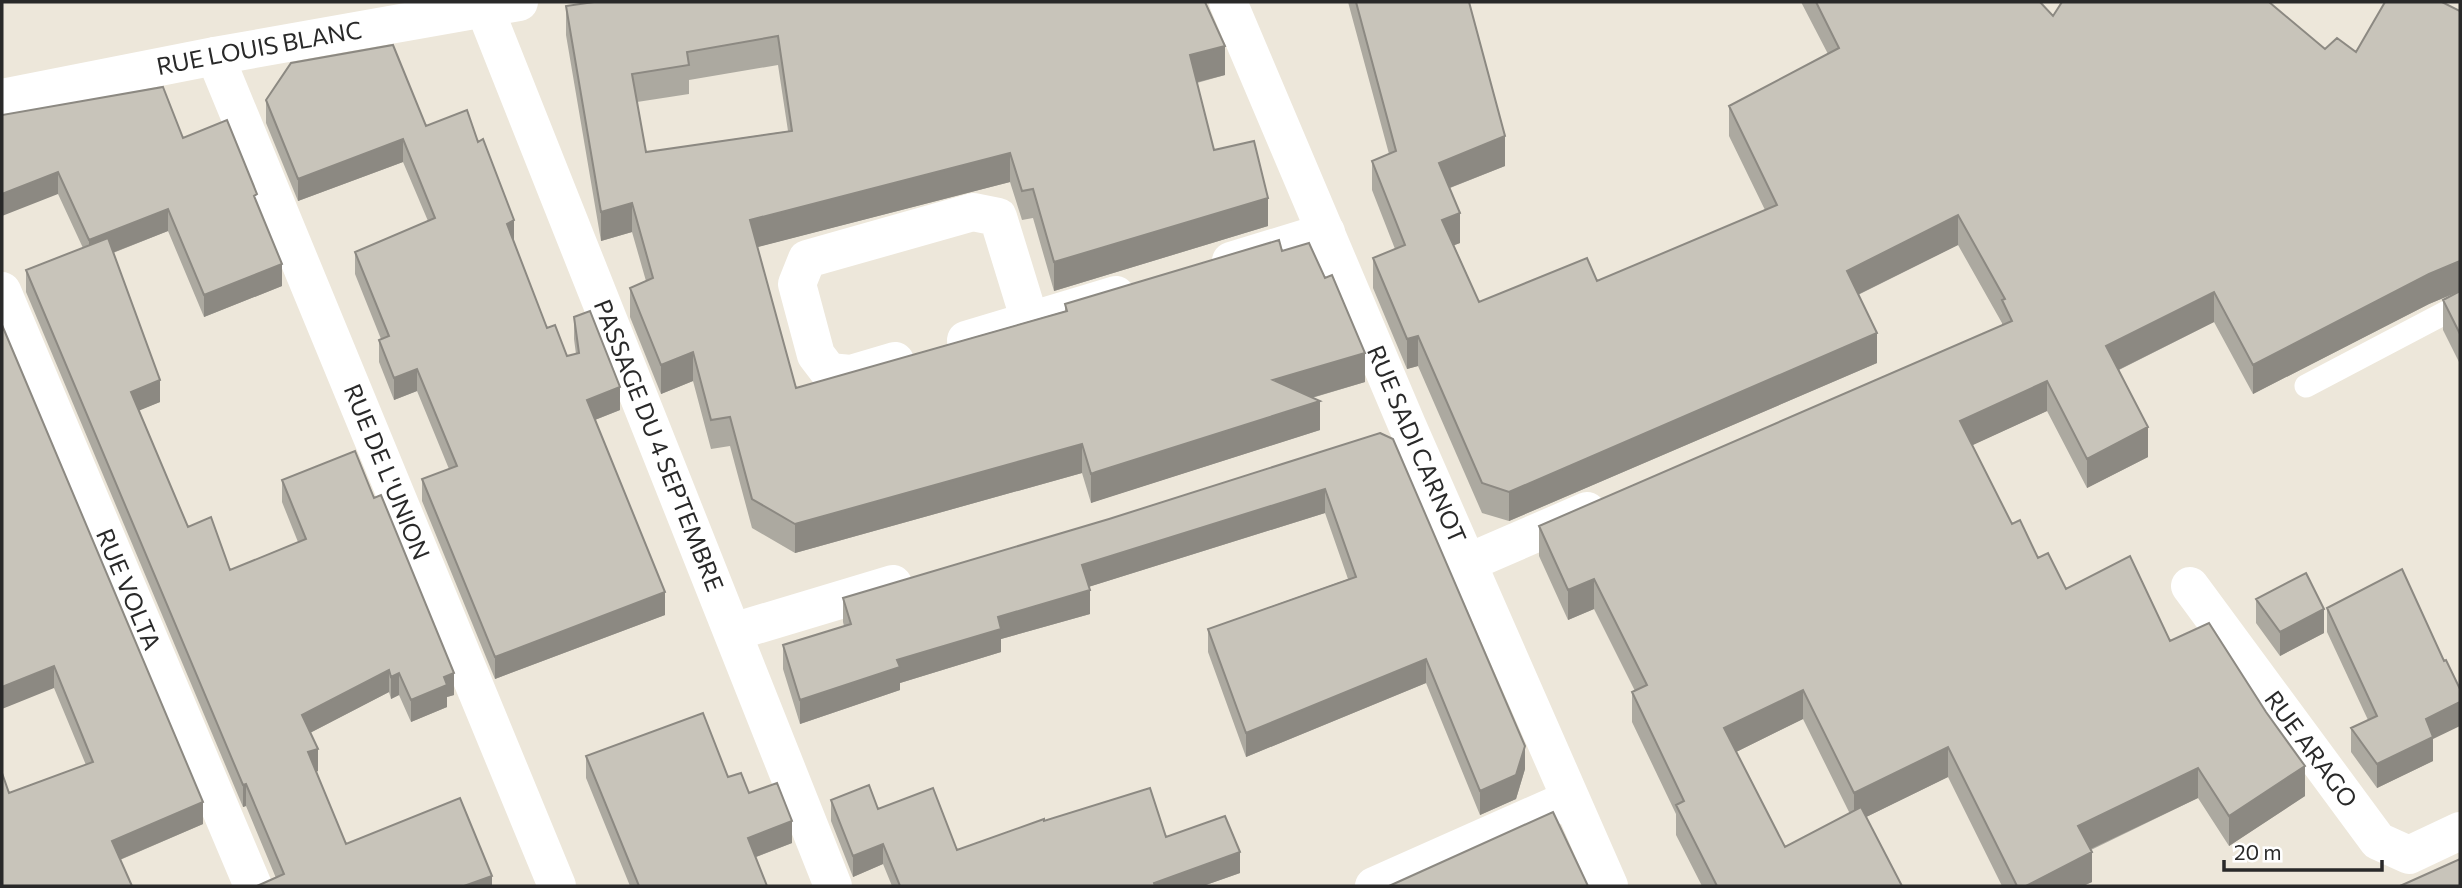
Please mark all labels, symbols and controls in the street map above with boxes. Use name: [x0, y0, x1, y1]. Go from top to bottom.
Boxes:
street label: RUE LOUIS BLANC: [154, 14, 364, 80]
street label: PASSAGE DU 4 SEPTEMBRE: [589, 295, 731, 595]
street label: RUE SADI CARNOT: [1362, 341, 1473, 548]
street label: RUE DE L'UNION: [339, 379, 437, 564]
street label: RUE VOLTA: [91, 524, 168, 654]
street label: RUE ARAGO: [2259, 684, 2364, 813]
scale bar: [2224, 828, 2382, 872]
text: 20 m: [2234, 839, 2282, 864]

